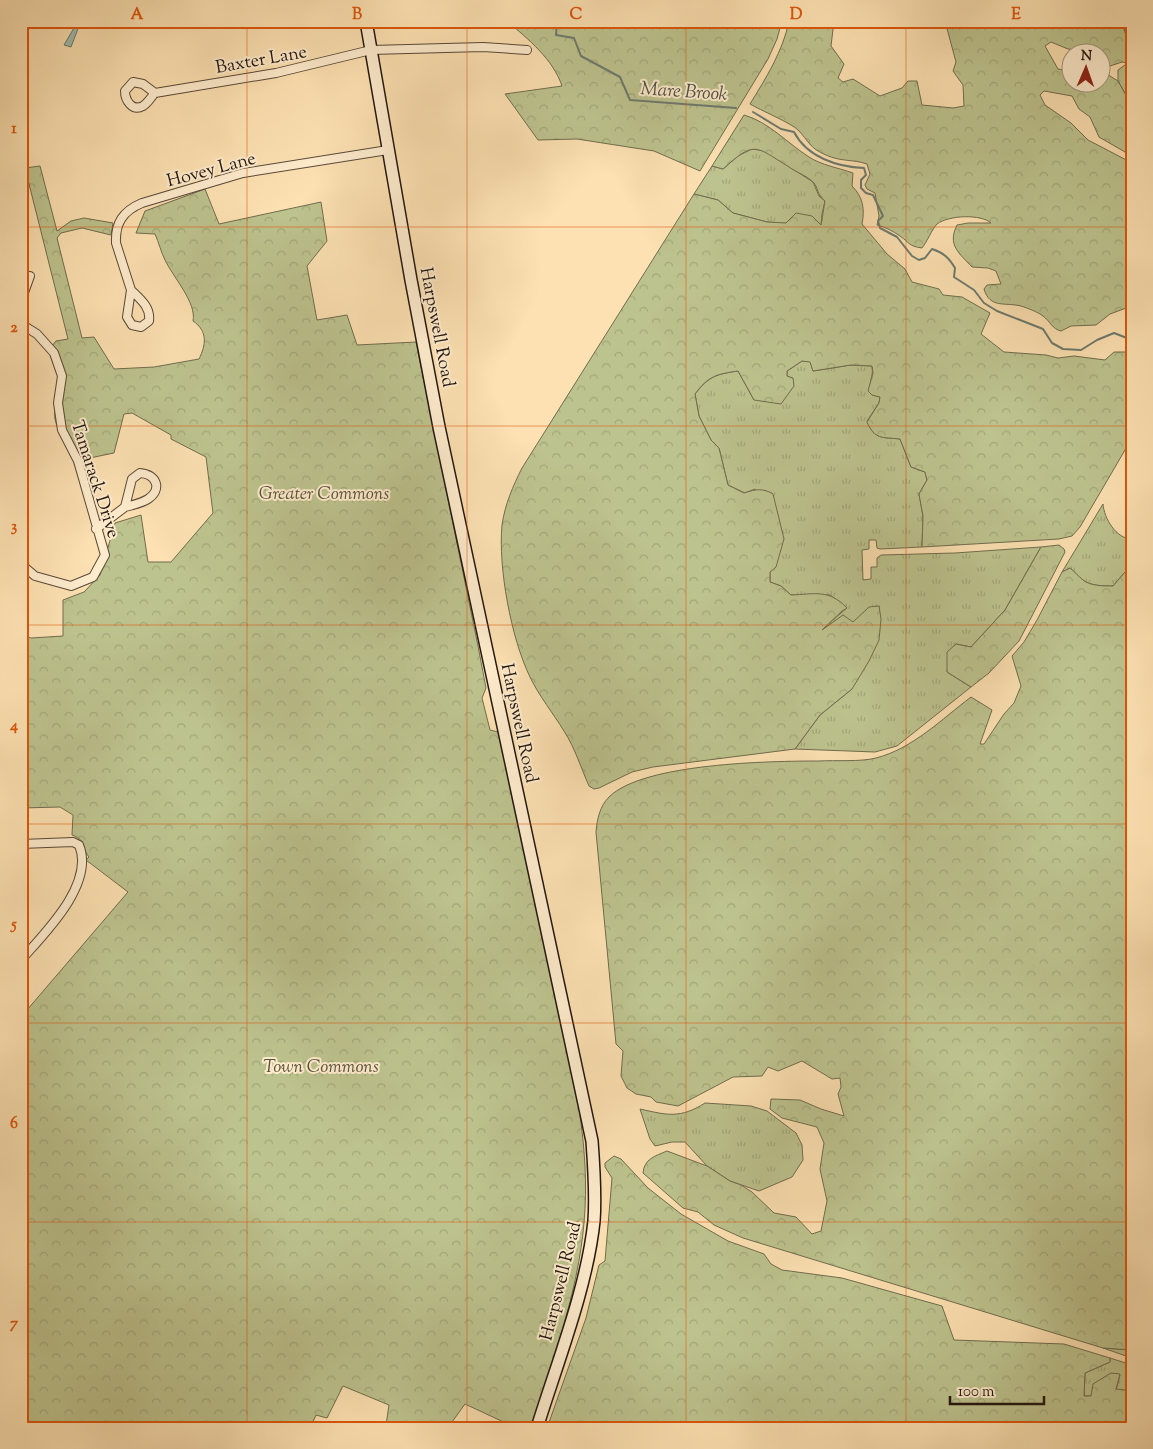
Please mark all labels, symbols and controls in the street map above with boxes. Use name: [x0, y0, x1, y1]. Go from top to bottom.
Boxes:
text: A: [131, 4, 144, 27]
text: B: [352, 4, 362, 27]
text: C: [570, 4, 583, 27]
text: D: [790, 4, 803, 27]
text: E: [1011, 4, 1021, 27]
street label: Baxter Lane: [214, 40, 309, 82]
north arrow: [1060, 42, 1110, 92]
text: N: [1080, 47, 1092, 67]
water label: Mare Brook: [639, 76, 729, 109]
text: 1: [11, 118, 17, 141]
street label: Hovey Lane: [164, 147, 259, 195]
street label: Harpswell Road: [412, 265, 460, 390]
text: 2: [10, 317, 18, 340]
street label: Tamarack Drive: [63, 418, 125, 542]
park label: Greater Commons: [259, 482, 389, 508]
text: 3: [11, 516, 18, 539]
street label: Harpswell Road: [493, 661, 543, 786]
text: 4: [9, 715, 18, 738]
text: 5: [9, 914, 17, 937]
park label: Town Commons: [263, 1055, 379, 1081]
text: 6: [10, 1113, 18, 1136]
street label: Harpswell Road: [535, 1219, 589, 1344]
text: 7: [10, 1313, 19, 1336]
scale bar: [950, 1374, 1044, 1406]
text: 100 m: [958, 1382, 995, 1403]

